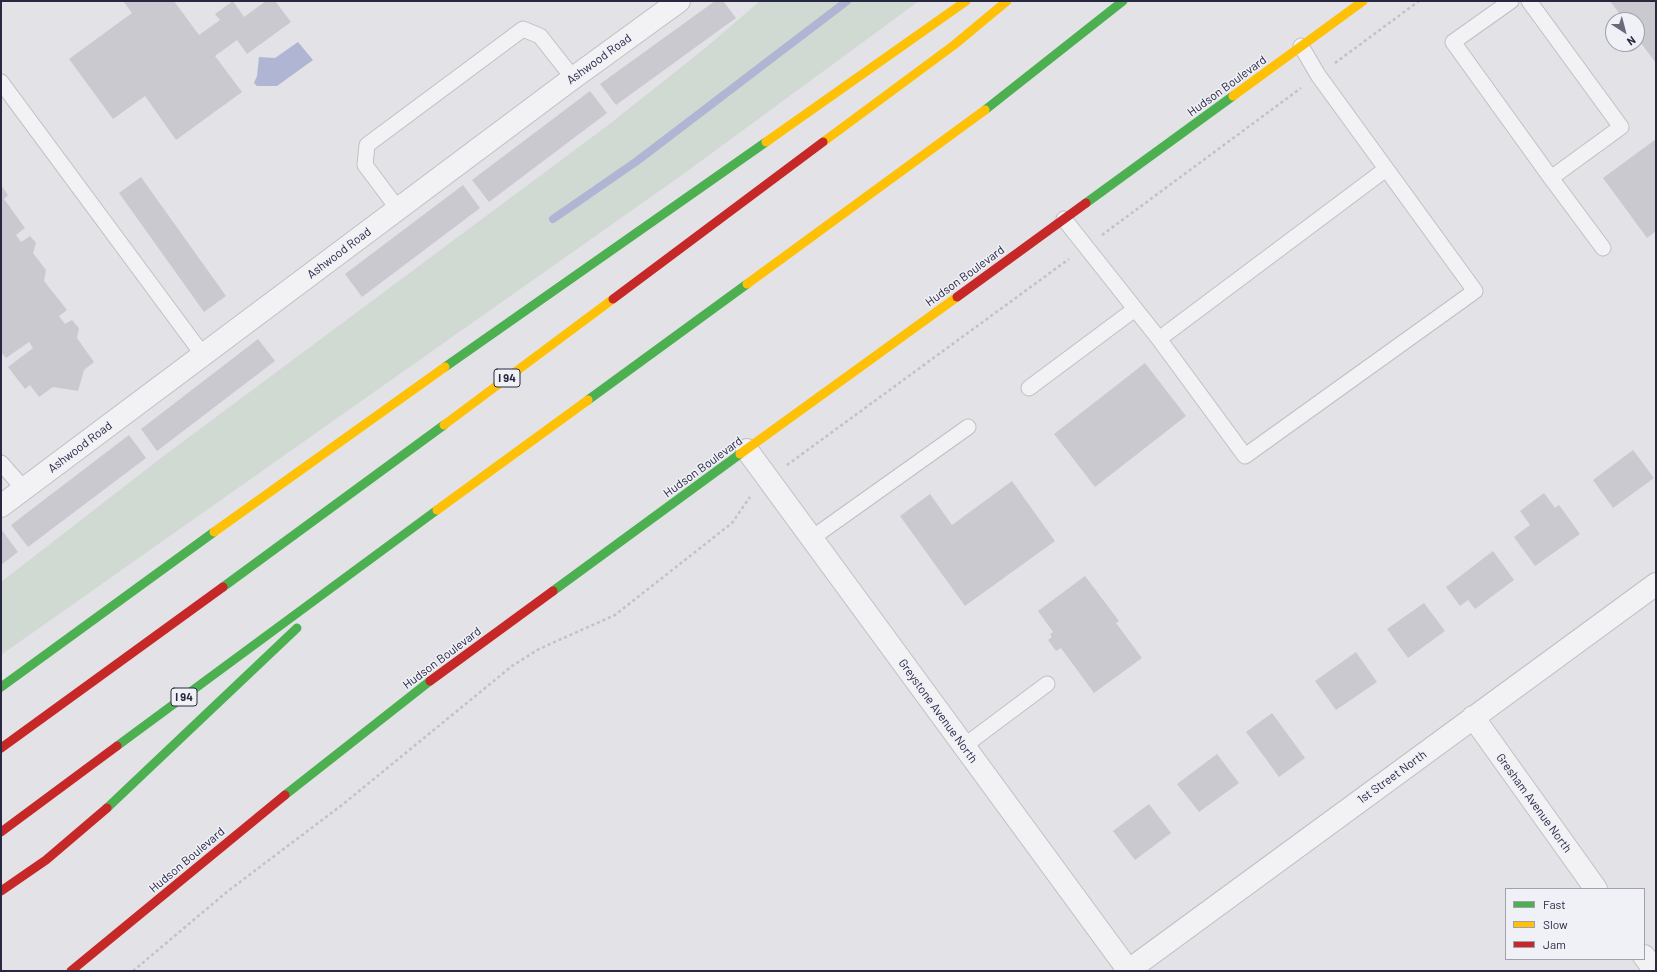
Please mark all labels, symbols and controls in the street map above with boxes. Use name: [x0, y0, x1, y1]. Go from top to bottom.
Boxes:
north arrow: [1605, 12, 1645, 52]
street label: Ashwood Road: [564, 31, 634, 87]
text: N: [1625, 34, 1639, 49]
street label: Hudson Boulevard: [1185, 53, 1269, 119]
street label: Ashwood Road: [304, 224, 374, 282]
street label: Hudson Boulevard: [923, 243, 1007, 309]
road number: I 94: [494, 369, 520, 387]
street label: Ashwood Road: [45, 418, 115, 476]
street label: Hudson Boulevard: [661, 434, 745, 500]
street label: Hudson Boulevard: [400, 624, 484, 692]
street label: Greystone Avenue North: [895, 656, 981, 766]
road number: I 94: [171, 688, 197, 706]
street label: 1st Street North: [1355, 747, 1429, 807]
street label: Gresham Avenue North: [1493, 751, 1575, 855]
street label: Hudson Boulevard: [146, 824, 228, 896]
legend: [1505, 888, 1645, 960]
text: Fast: [1543, 897, 1566, 911]
text: Slow: [1543, 917, 1568, 931]
text: Jam: [1543, 937, 1566, 951]

